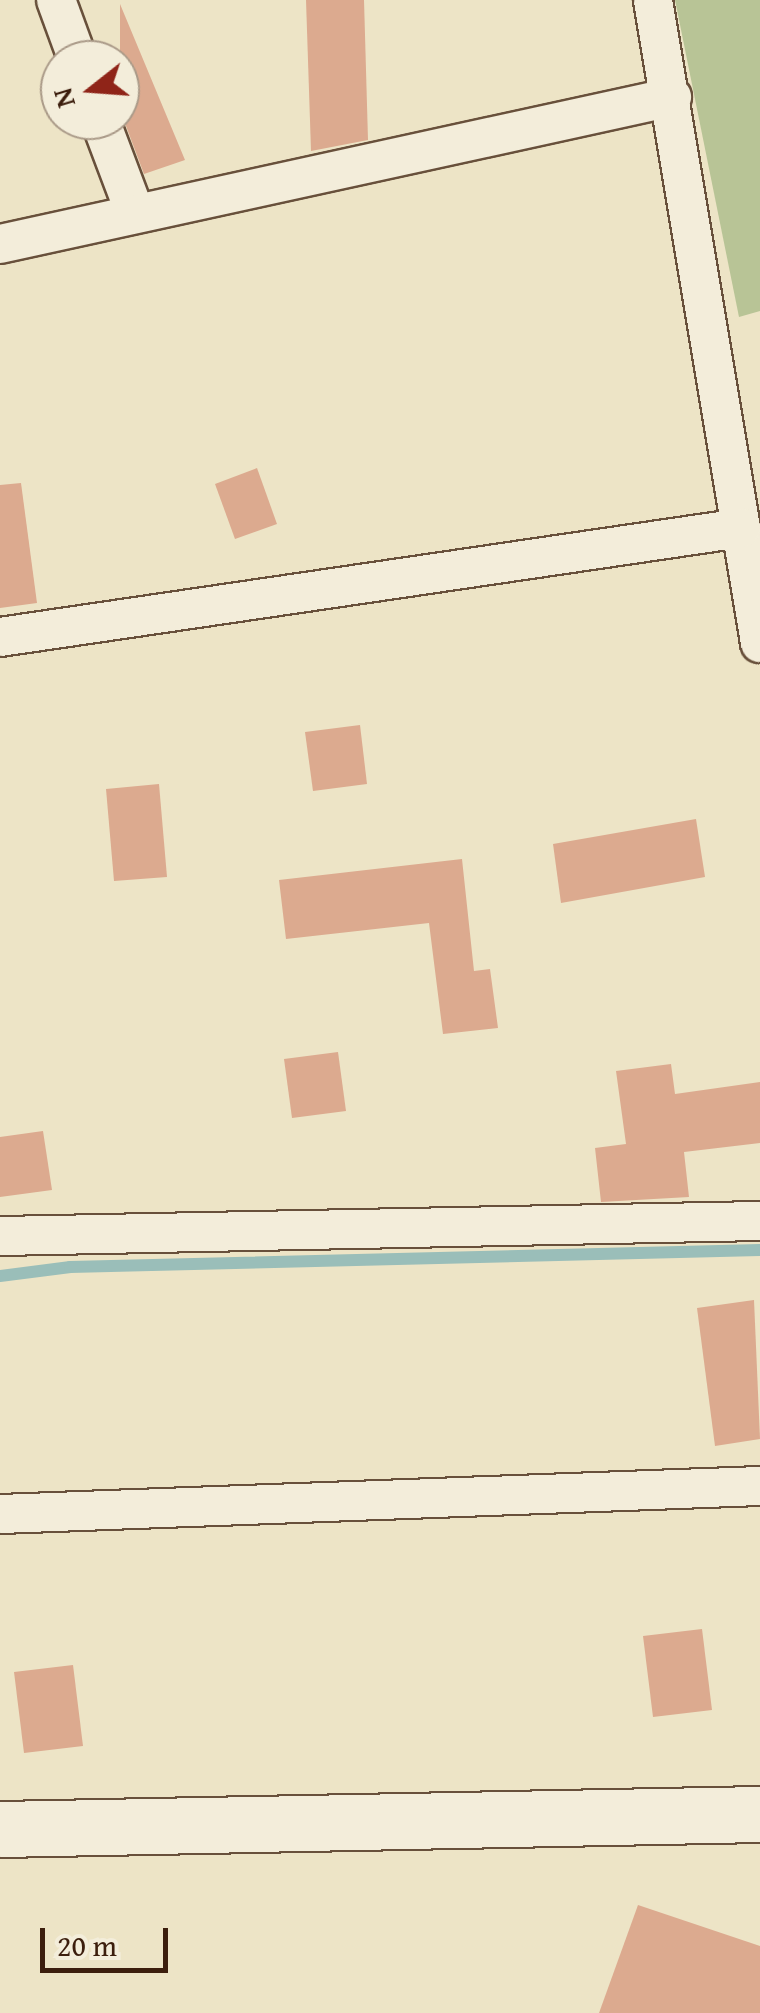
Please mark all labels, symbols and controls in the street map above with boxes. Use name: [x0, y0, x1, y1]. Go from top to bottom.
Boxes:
north arrow: [40, 40, 140, 140]
text: N: [40, 83, 85, 113]
scale bar: [45, 1908, 172, 1970]
text: 20 m: [57, 1923, 117, 1967]

